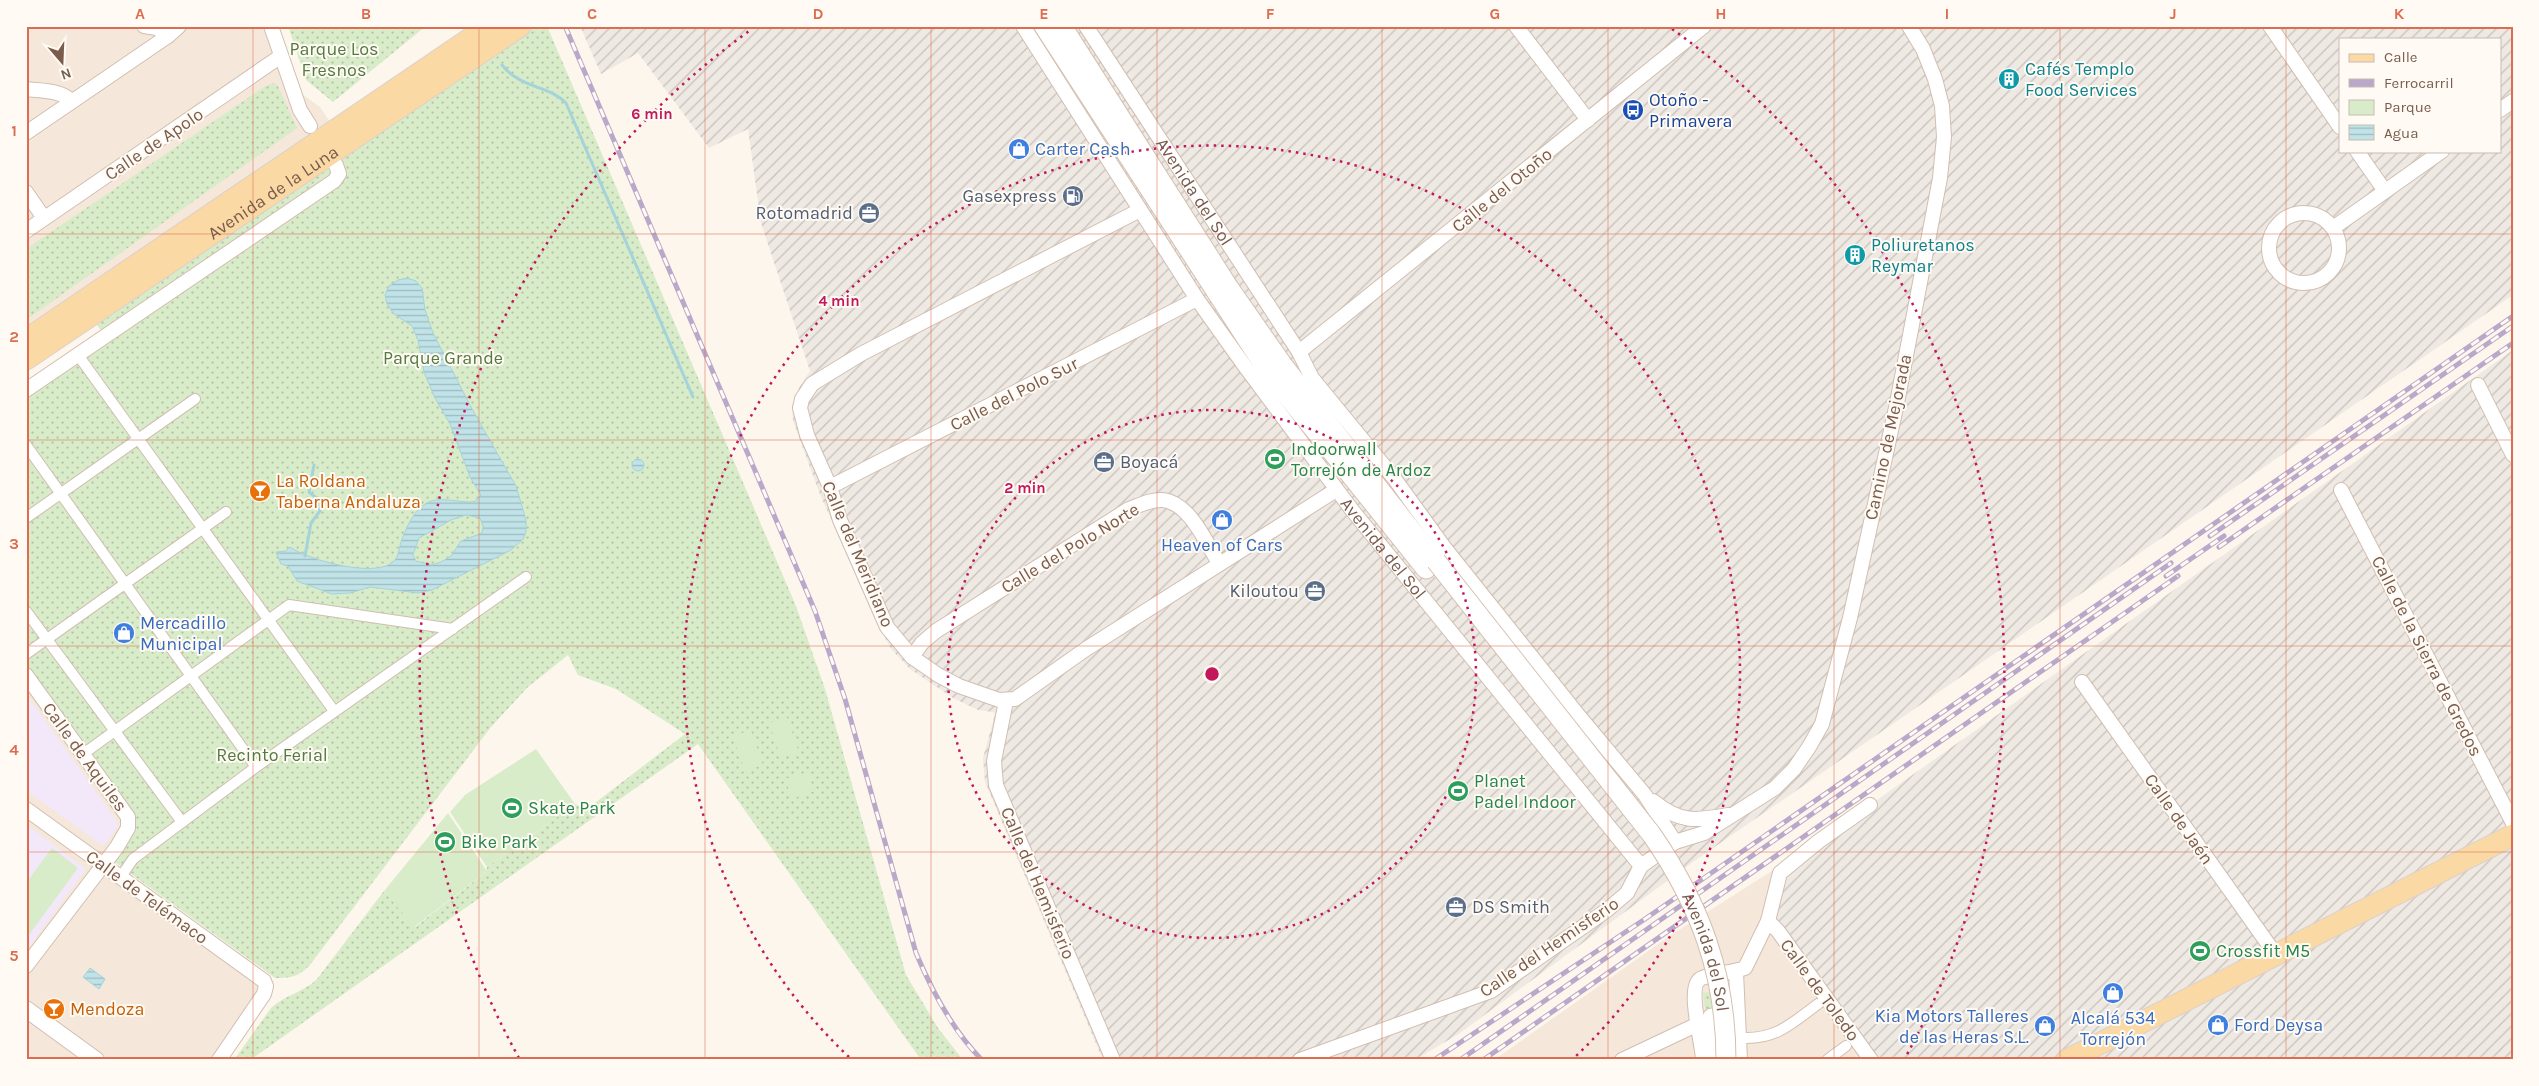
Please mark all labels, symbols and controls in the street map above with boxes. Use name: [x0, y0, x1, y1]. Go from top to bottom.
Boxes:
text: A: [135, 4, 145, 23]
text: B: [361, 4, 371, 23]
text: C: [587, 4, 597, 23]
text: D: [813, 4, 824, 23]
text: E: [1039, 4, 1049, 23]
text: F: [1266, 4, 1275, 23]
text: G: [1490, 4, 1500, 23]
text: H: [1715, 4, 1727, 23]
text: I: [1945, 4, 1949, 23]
text: J: [2169, 4, 2177, 23]
text: K: [2394, 4, 2405, 23]
north arrow: [38, 38, 88, 88]
park label: Parque Los Fresnos: [289, 38, 379, 81]
legend: [2339, 38, 2502, 152]
text: Calle: [2384, 48, 2418, 66]
place label: Cafés Templo Food Services: [2025, 58, 2138, 101]
text: N: [59, 64, 74, 83]
building icon: Cafés Templo Food Services: [1997, 67, 2021, 91]
text: Ferrocarril: [2384, 74, 2454, 92]
place label: Otoño - Primavera: [1649, 89, 1732, 132]
bus stop icon: Otoño - Primavera: [1621, 98, 1645, 122]
text: Parque: [2384, 98, 2432, 116]
street label: Calle de Apolo: [100, 103, 208, 185]
text: 6 min: [631, 105, 673, 123]
text: 1: [11, 121, 17, 140]
text: Agua: [2384, 124, 2418, 142]
street label: Avenida del Sol: [1151, 134, 1238, 250]
shop icon: Carter Cash: [1007, 137, 1031, 161]
place label: Carter Cash: [1035, 138, 1131, 160]
street label: Avenida de la Luna: [204, 141, 343, 244]
street label: Calle del Otoño: [1447, 143, 1557, 237]
fuel station icon: Gasexpress: [1061, 184, 1085, 208]
place label: Gasexpress: [962, 185, 1057, 207]
office icon: Rotomadrid: [857, 201, 881, 225]
place label: Rotomadrid: [756, 202, 853, 224]
place label: Poliuretanos Reymar: [1871, 234, 1975, 277]
building icon: Poliuretanos Reymar: [1843, 243, 1867, 267]
text: 4 min: [818, 292, 860, 310]
text: 2: [9, 327, 19, 346]
park label: Parque Grande: [383, 347, 503, 369]
street label: Calle del Polo Sur: [946, 352, 1082, 436]
street label: Camino de Mejorada: [1860, 352, 1916, 522]
place label: Indoorwall Torrejón de Ardoz: [1291, 438, 1431, 481]
sports icon: Indoorwall Torrejón de Ardoz: [1263, 447, 1287, 471]
office icon: Boyacá: [1092, 450, 1116, 474]
place label: Boyacá: [1120, 451, 1179, 473]
place label: La Roldana Taberna Andaluza: [276, 470, 421, 513]
street label: Calle del Meridiano: [817, 478, 899, 630]
bar icon: La Roldana Taberna Andaluza: [248, 479, 272, 503]
text: 2 min: [1004, 479, 1046, 497]
street label: Avenida del Sol: [1336, 493, 1431, 604]
street label: Calle del Polo Norte: [997, 498, 1143, 598]
shop icon: Heaven of Cars: [1210, 508, 1234, 532]
text: 3: [9, 534, 19, 553]
place label: Heaven of Cars: [1161, 534, 1283, 556]
street label: Calle de la Sierra de Gredos: [2367, 552, 2487, 760]
office icon: Kiloutou: [1303, 579, 1327, 603]
place label: Kiloutou: [1229, 580, 1299, 602]
place label: Mercadillo Municipal: [140, 612, 226, 655]
shop icon: Mercadillo Municipal: [112, 621, 136, 645]
centre of rings: [1203, 665, 1221, 683]
street label: Calle de Aquiles: [38, 698, 132, 816]
text: 4: [9, 740, 19, 759]
park label: Recinto Ferial: [216, 744, 328, 766]
street label: Calle de Jaén: [2140, 769, 2218, 869]
place label: Planet Padel Indoor: [1474, 770, 1576, 813]
sports icon: Planet Padel Indoor: [1446, 779, 1470, 803]
sports icon: Skate Park: [500, 796, 524, 820]
place label: Skate Park: [528, 797, 616, 819]
street label: Calle del Hemisferio: [996, 804, 1080, 962]
sports icon: Bike Park: [433, 830, 457, 854]
place label: Bike Park: [461, 831, 538, 853]
street label: Calle de Telémaco: [82, 845, 212, 949]
street label: Avenida del Sol: [1677, 889, 1734, 1013]
street label: Calle del Hemisferio: [1475, 892, 1623, 1002]
office icon: DS Smith: [1444, 895, 1468, 919]
place label: DS Smith: [1472, 896, 1550, 918]
street label: Calle de Toledo: [1776, 935, 1864, 1045]
sports icon: Crossfit M5: [2188, 939, 2212, 963]
place label: Crossfit M5: [2216, 940, 2310, 962]
text: 5: [9, 946, 19, 965]
shop icon: Alcalá 534 Torrejón: [2101, 981, 2125, 1005]
bar icon: Mendoza: [42, 997, 66, 1021]
place label: Mendoza: [70, 998, 144, 1020]
place label: Kia Motors Talleres de las Heras S.L.: [1875, 1005, 2029, 1048]
place label: Alcalá 534 Torrejón: [2071, 1007, 2155, 1050]
shop icon: Ford Deysa: [2206, 1013, 2230, 1037]
shop icon: Kia Motors Talleres de las Heras S.L.: [2033, 1014, 2057, 1038]
place label: Ford Deysa: [2234, 1014, 2323, 1036]

